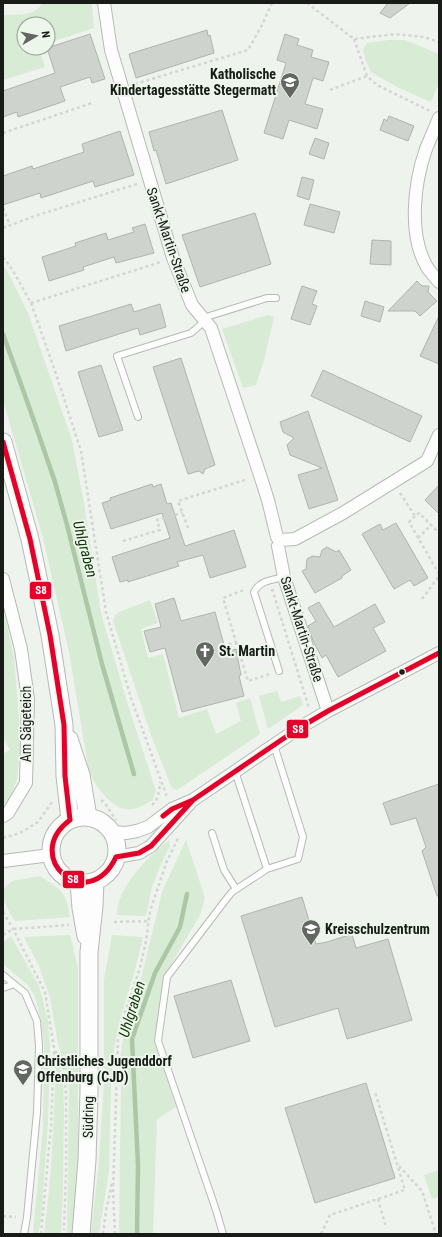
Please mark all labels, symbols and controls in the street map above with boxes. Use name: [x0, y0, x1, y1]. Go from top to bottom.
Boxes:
north arrow: [16, 16, 56, 56]
text: N: [38, 30, 52, 39]
place label: Katholische Kindertagesstätte Stegermatt: [110, 66, 276, 98]
school or university icon: Katholische Kindertagesstätte Stegermatt: [279, 71, 301, 99]
street label: Sankt-Martin-Straße: [144, 185, 195, 295]
water label: Uhlgraben: [69, 519, 101, 579]
street label: Sankt-Martin-Straße: [277, 574, 327, 684]
line badge: S8: [29, 581, 52, 600]
text: S8: [35, 584, 47, 597]
church icon: St. Martin: [194, 640, 216, 668]
place label: St. Martin: [219, 643, 275, 659]
unlabelled marker: [397, 667, 407, 677]
street label: Am Sägeteich: [18, 686, 34, 762]
line badge: S8: [286, 719, 309, 739]
text: S8: [292, 723, 304, 736]
line badge: S8: [62, 870, 85, 889]
text: S8: [67, 873, 79, 886]
school or university icon: Kreisschulzentrum: [300, 918, 322, 946]
place label: Kreisschulzentrum: [325, 921, 430, 937]
water label: Uhlgraben: [115, 979, 149, 1039]
place label: Christliches Jugenddorf Offenburg (CJD): [37, 1053, 172, 1086]
school or university icon: Christliches Jugenddorf Offenburg (CJD): [12, 1058, 34, 1086]
street label: Südring: [80, 1096, 96, 1138]

